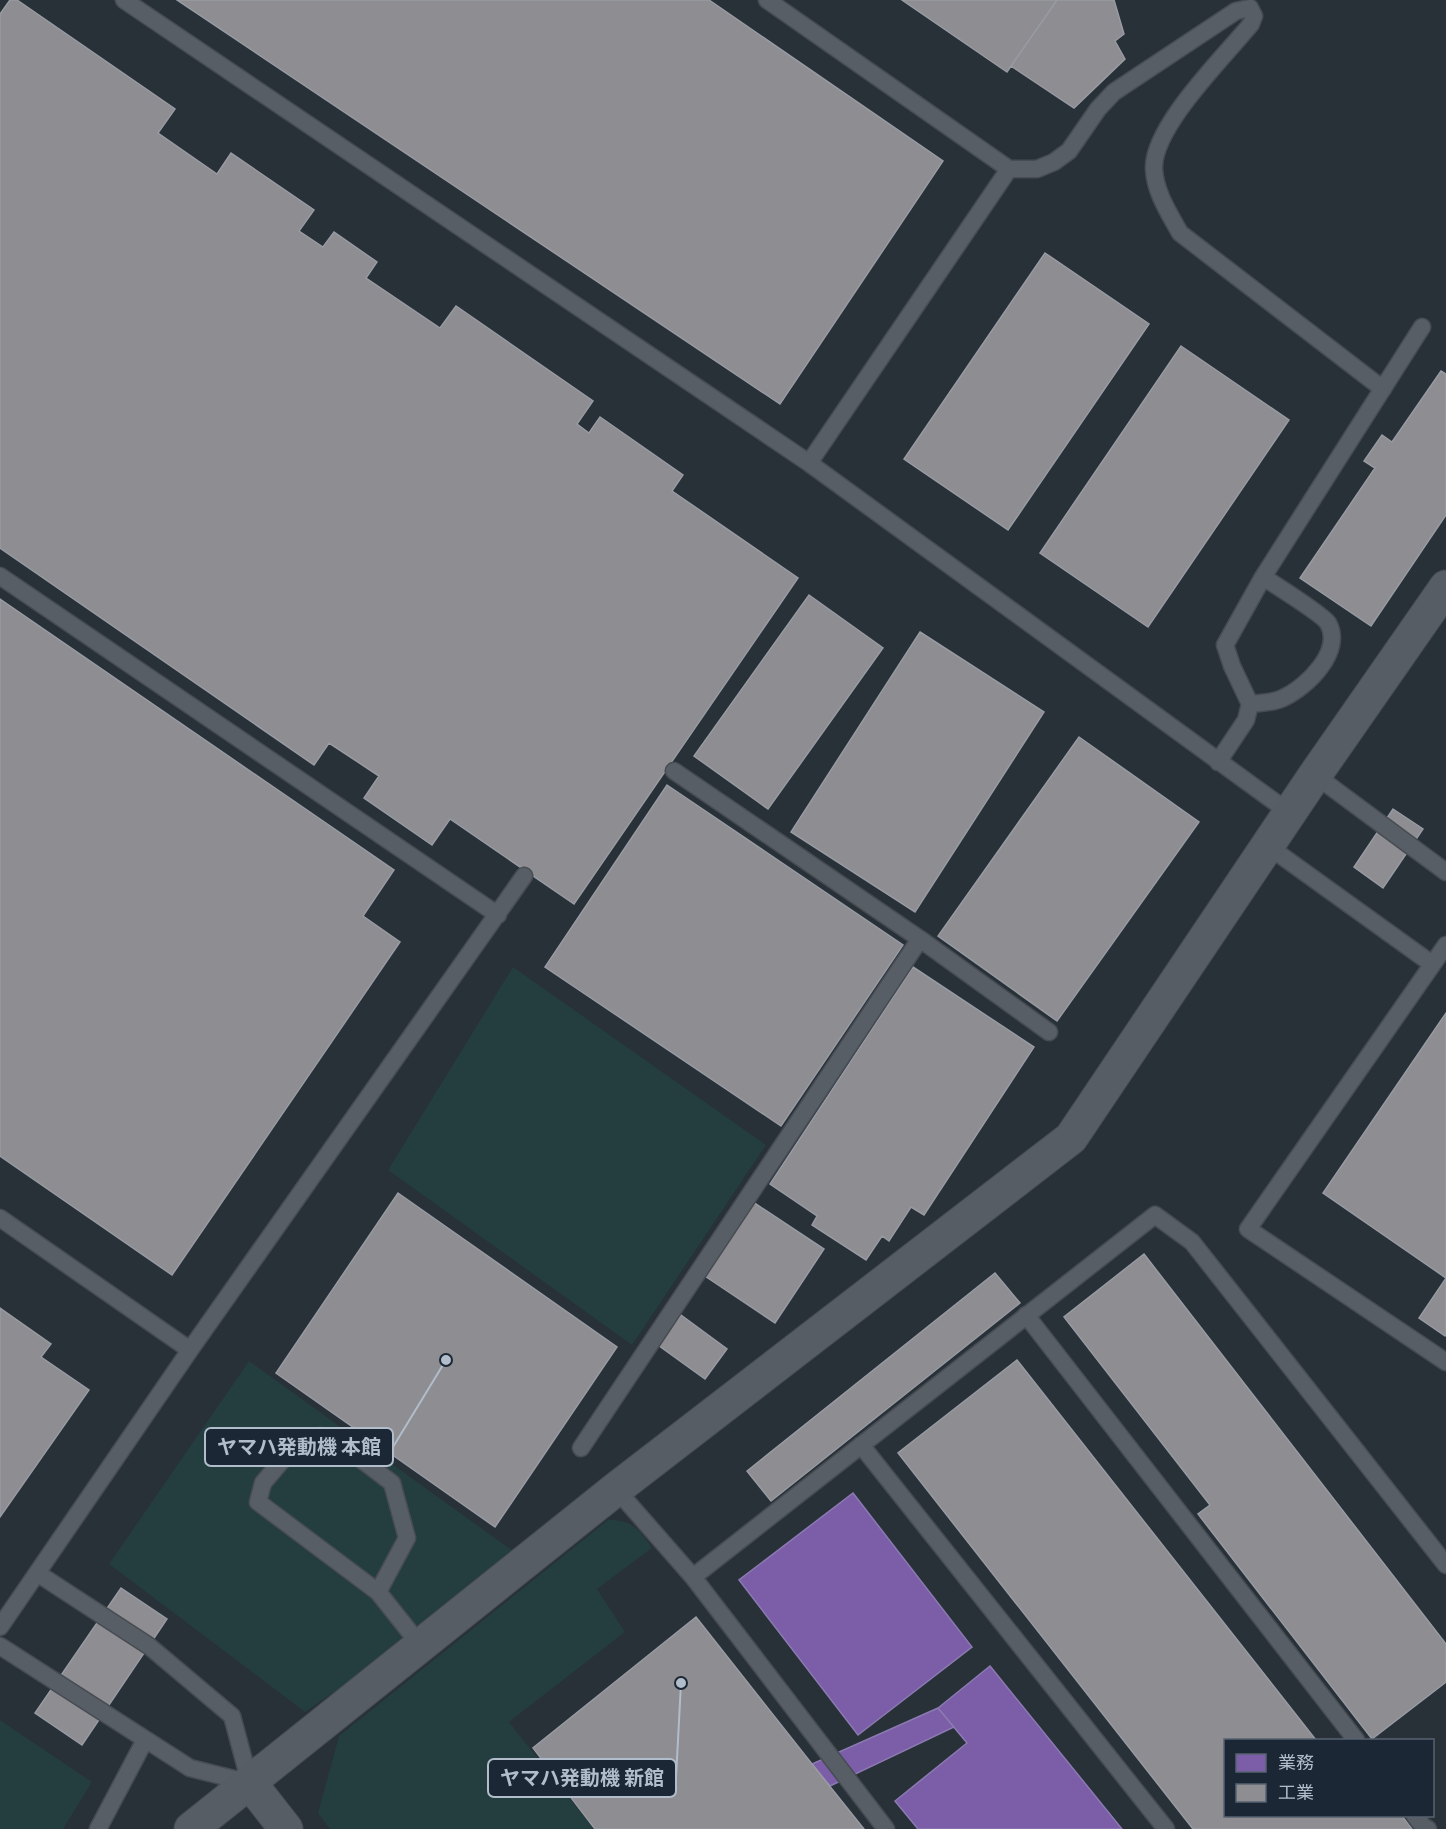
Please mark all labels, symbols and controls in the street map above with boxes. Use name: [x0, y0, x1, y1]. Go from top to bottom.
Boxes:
callout: ヤマハ発動機 本館: [205, 1428, 393, 1466]
text: ヤマハ発動機 本館: [217, 1433, 381, 1460]
legend: [1224, 1739, 1434, 1817]
text: 業務: [1278, 1750, 1314, 1774]
callout: ヤマハ発動機 新館: [488, 1759, 676, 1797]
text: ヤマハ発動機 新館: [500, 1764, 664, 1791]
text: 工業: [1278, 1780, 1314, 1804]

